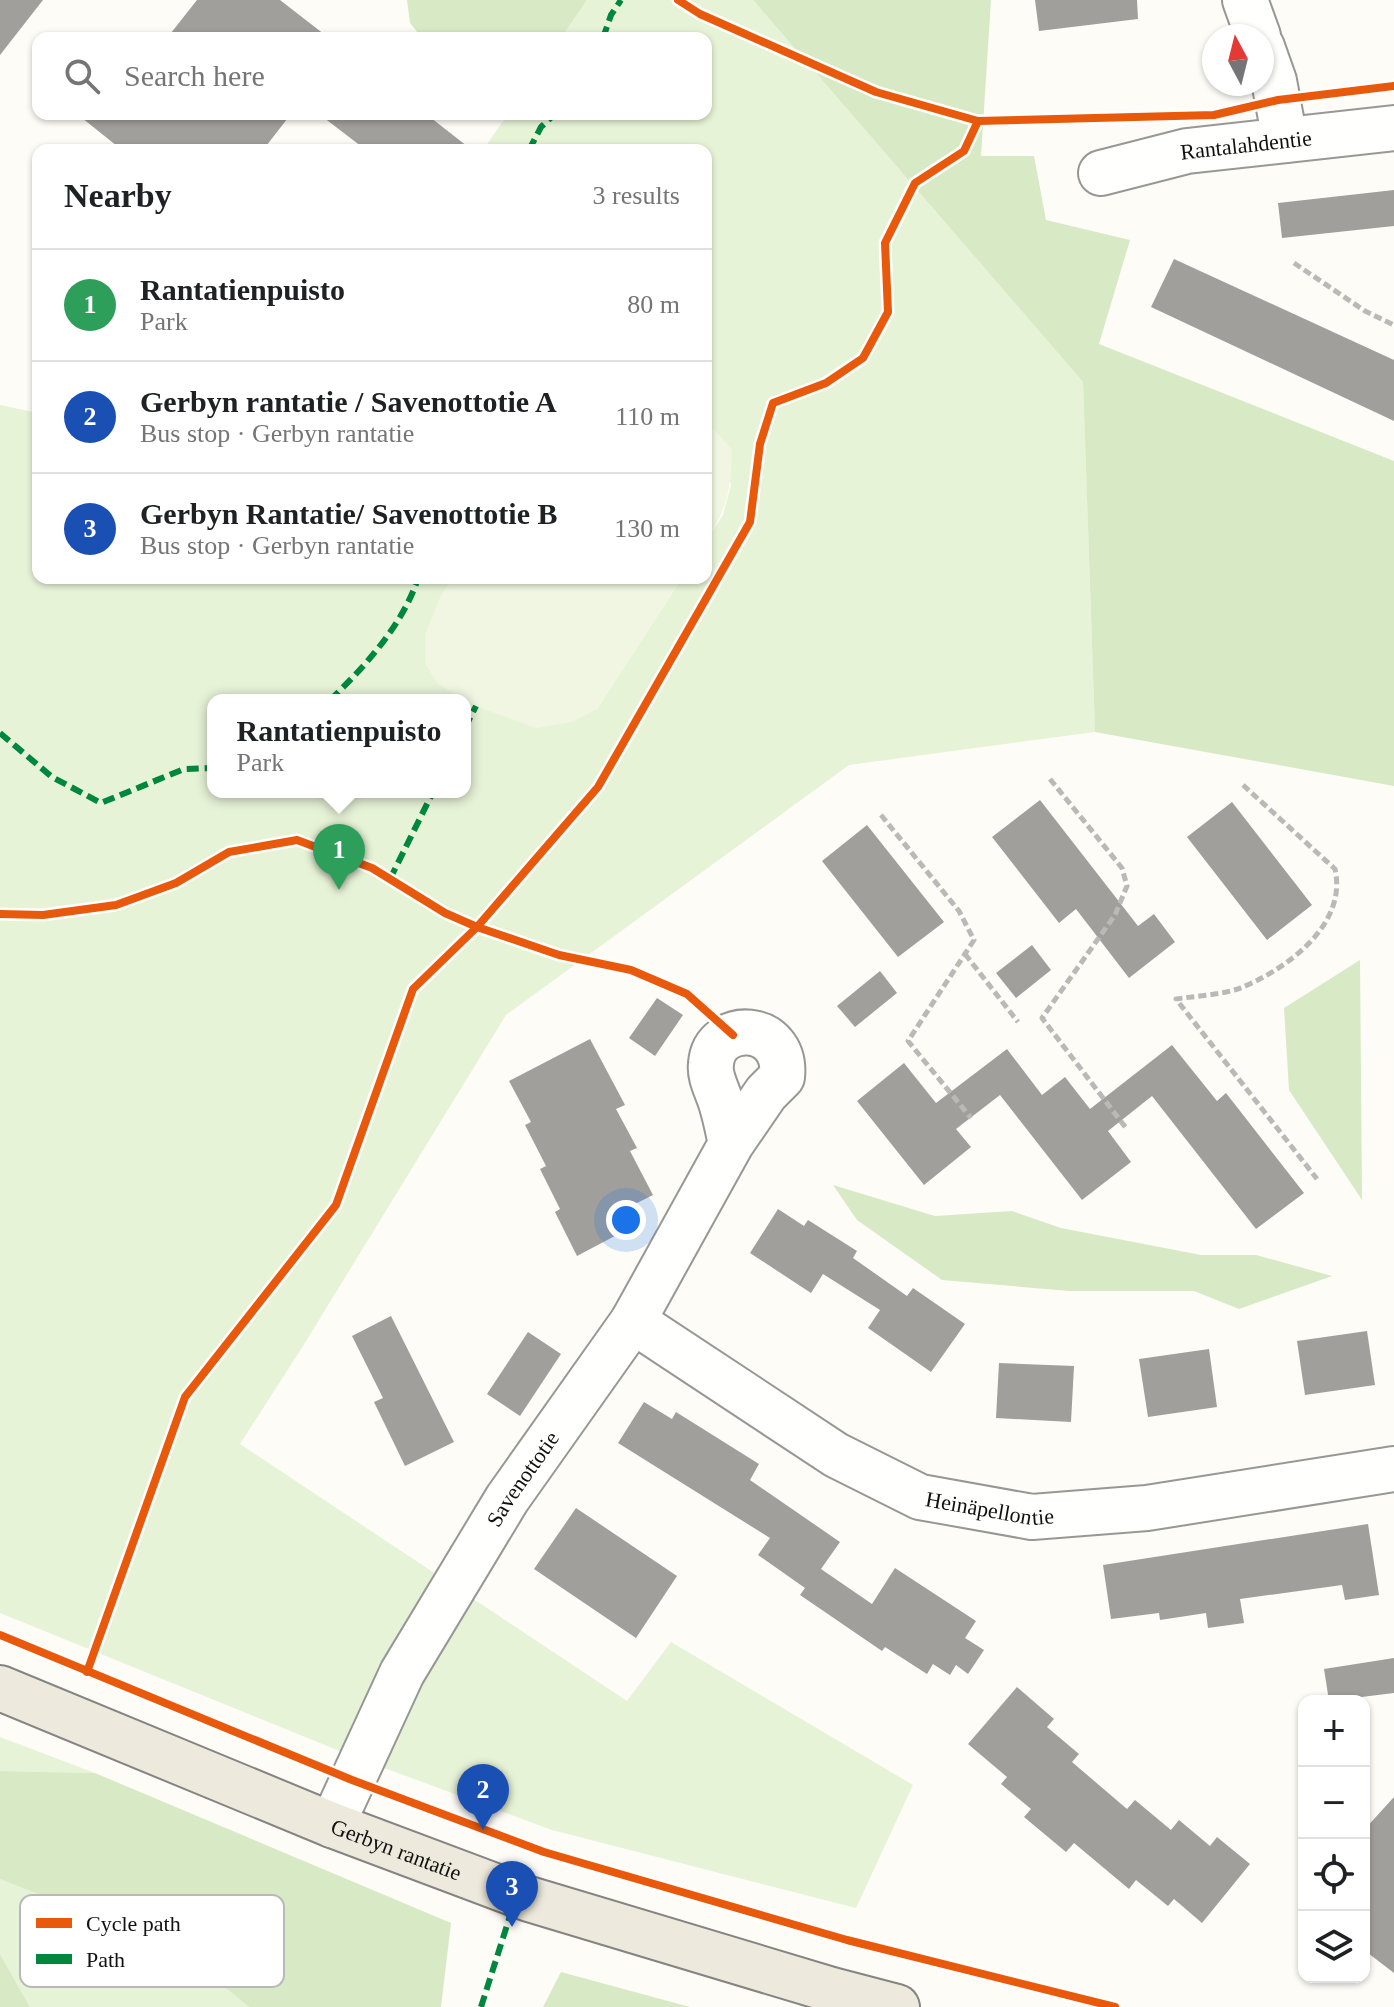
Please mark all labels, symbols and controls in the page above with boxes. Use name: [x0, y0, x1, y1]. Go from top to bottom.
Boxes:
north arrow: [1202, 24, 1274, 96]
search box: [32, 32, 712, 120]
icon: search: [60, 54, 104, 98]
text: Search here: [124, 59, 265, 92]
street label: Rantalahdentie: [1179, 125, 1313, 165]
text: Nearby: [64, 177, 172, 214]
text: 3 results: [593, 181, 680, 210]
text: Rantatienpuisto: [140, 273, 345, 306]
text: 1: [84, 290, 97, 319]
text: 80 m: [627, 290, 680, 319]
text: Park: [140, 307, 188, 336]
text: Gerbyn rantatie / Savenottotie A: [140, 385, 557, 418]
text: 2: [84, 402, 97, 431]
text: 110 m: [615, 402, 680, 431]
text: Bus stop · Gerbyn rantatie: [140, 419, 414, 448]
text: Gerbyn Rantatie/ Savenottotie B: [140, 497, 557, 530]
text: 3: [84, 514, 97, 543]
text: 130 m: [614, 514, 680, 543]
text: Bus stop · Gerbyn rantatie: [140, 531, 414, 560]
popup: [207, 694, 471, 798]
text: Rantatienpuisto: [236, 714, 442, 747]
text: Park: [236, 748, 284, 777]
pin: 1: [313, 824, 365, 890]
your location: [606, 1200, 646, 1240]
street label: Savenottotie: [481, 1426, 564, 1531]
street label: Heinäpellontie: [924, 1486, 1055, 1530]
map controls: [1298, 1695, 1370, 1983]
button: +: [1298, 1695, 1370, 1767]
pin: 2: [457, 1764, 509, 1830]
button: −: [1298, 1767, 1370, 1839]
street label: Gerbyn rantatie: [328, 1814, 465, 1886]
button: locate: [1298, 1839, 1370, 1911]
pin: 3: [486, 1861, 538, 1927]
legend: [20, 1895, 284, 1987]
text: Cycle path: [86, 1911, 181, 1936]
button: layers: [1298, 1911, 1370, 1983]
text: Path: [86, 1947, 125, 1972]

